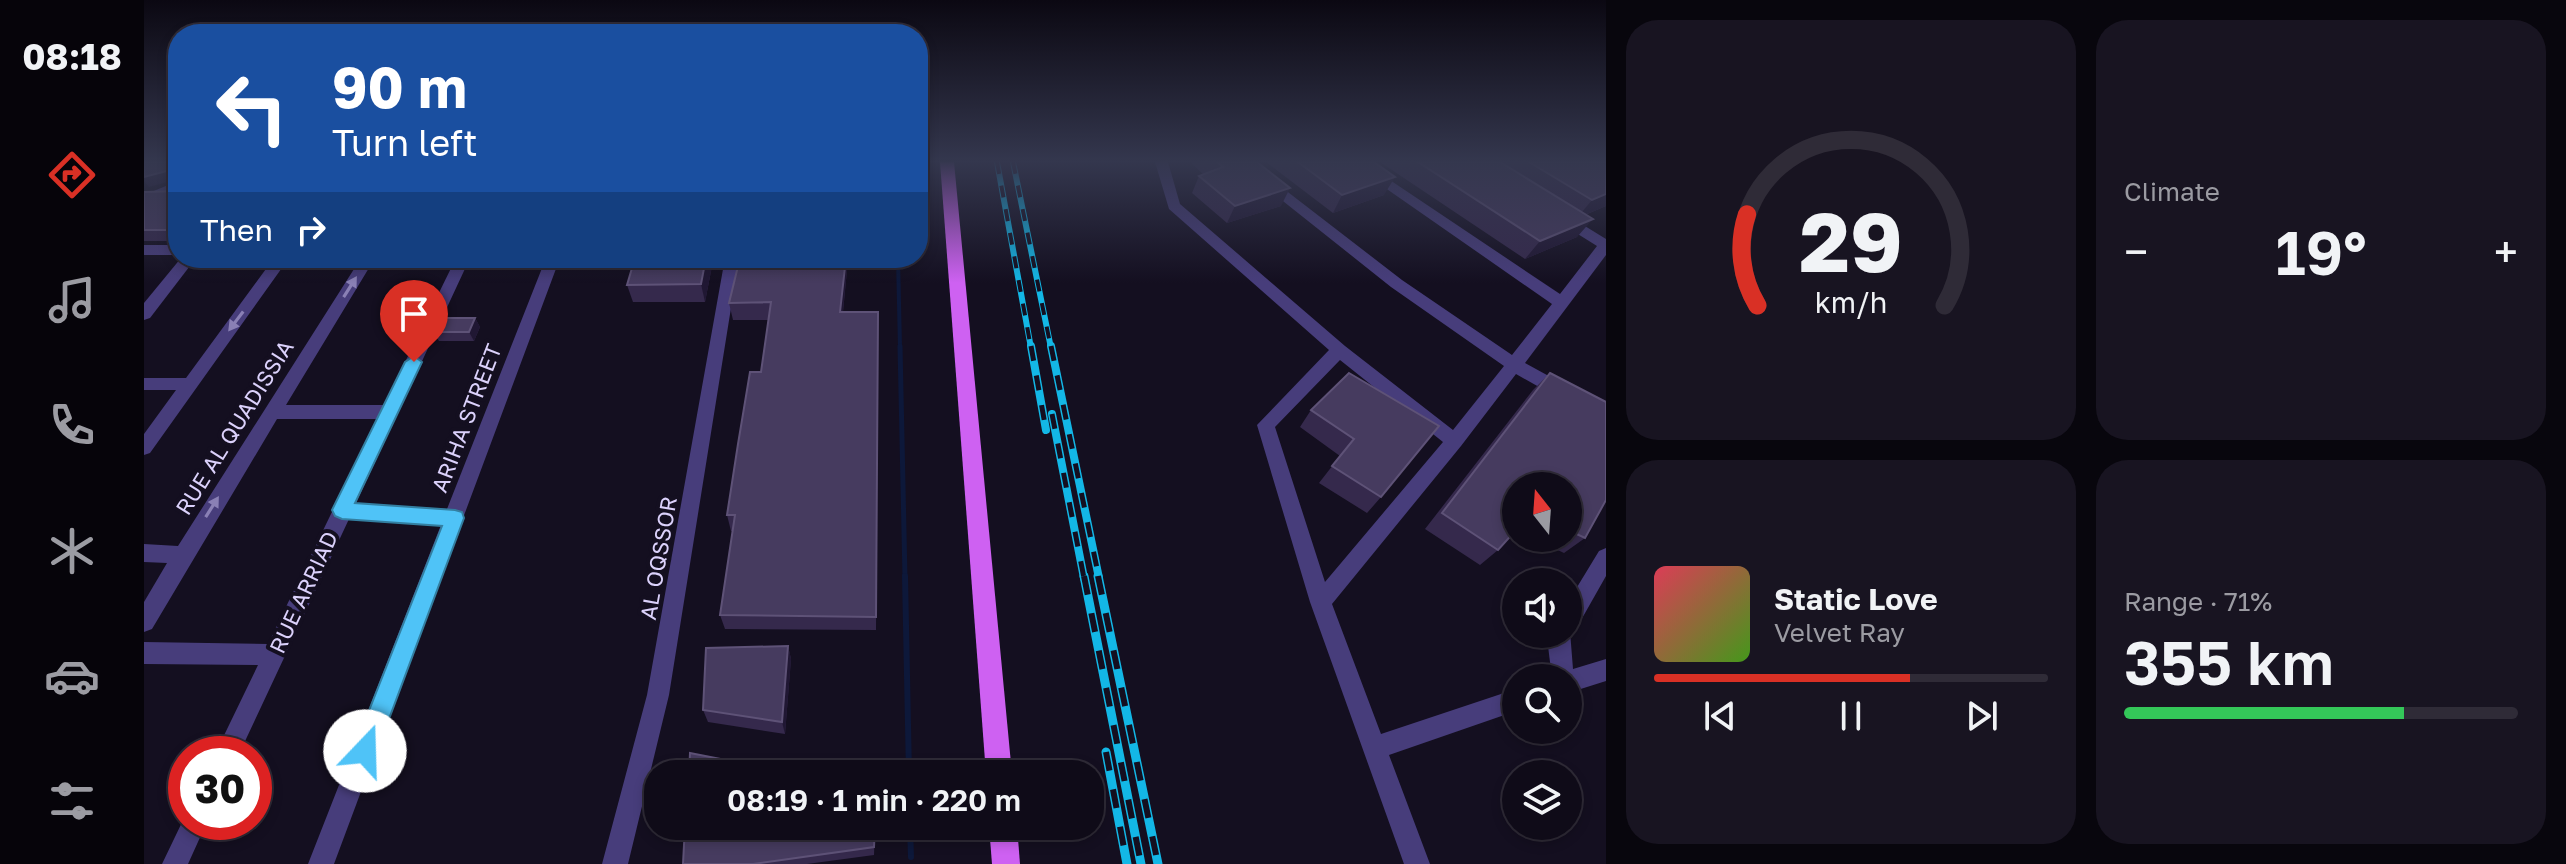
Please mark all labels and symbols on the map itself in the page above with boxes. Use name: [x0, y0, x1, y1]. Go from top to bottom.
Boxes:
one-way arrow: [343, 276, 357, 298]
pin: [380, 280, 448, 362]
one-way arrow: [228, 310, 244, 331]
street label: RUE AL QUADISSIA: [169, 334, 299, 519]
street label: ARIHA STREET: [425, 340, 507, 496]
north arrow: [1502, 472, 1582, 552]
street label: AL OQSSOR: [634, 494, 682, 622]
one-way arrow: [205, 496, 219, 518]
street label: RUE ARRIAD: [263, 527, 343, 657]
position arrow: [323, 709, 407, 793]
speed limit sign: 30: [168, 736, 272, 840]

